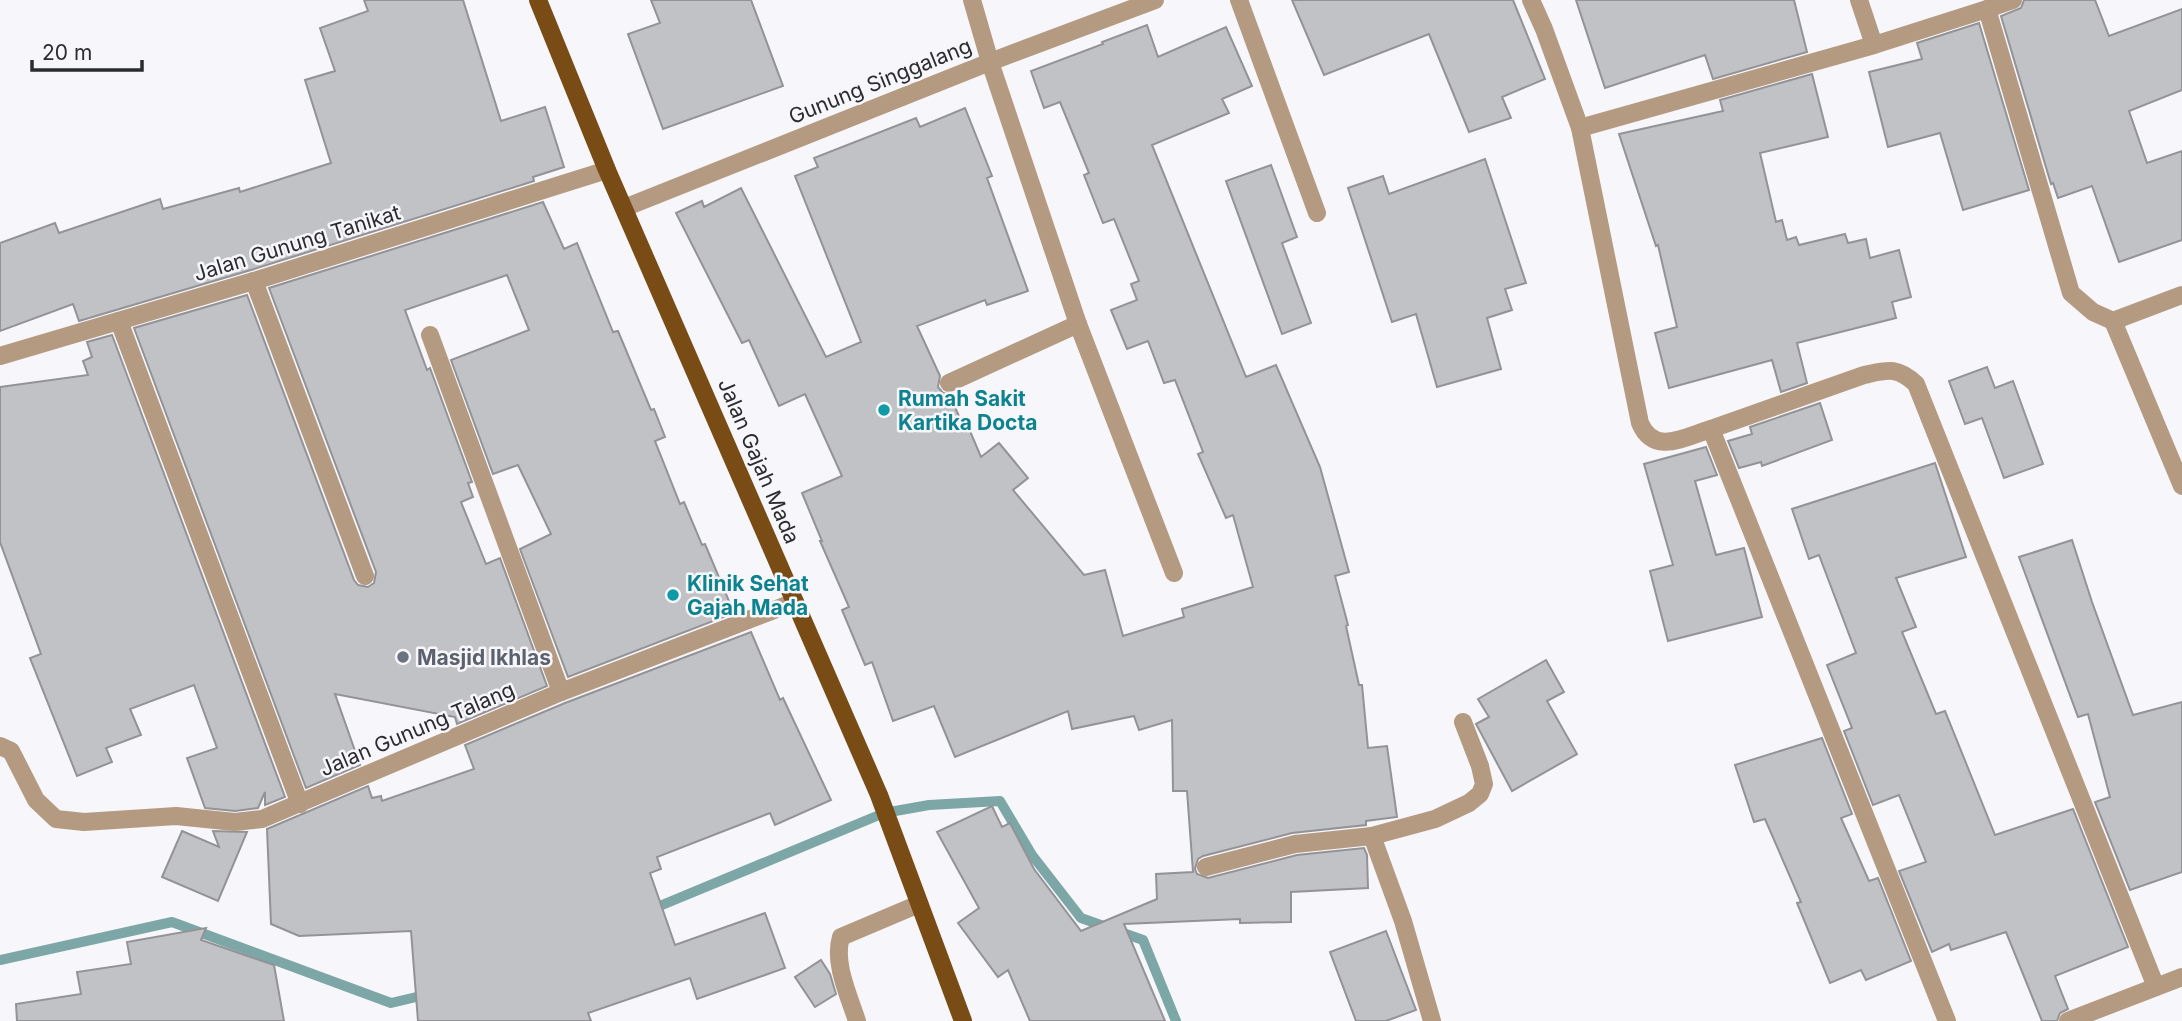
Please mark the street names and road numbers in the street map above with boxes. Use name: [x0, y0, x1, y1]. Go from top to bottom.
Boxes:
street label: Gunung Singgalang: [785, 33, 975, 129]
street label: Jalan Gunung Tanikat: [191, 200, 403, 286]
street label: Jalan Gajah Mada: [713, 375, 805, 547]
street label: Jalan Gunung Talang: [316, 677, 518, 781]

